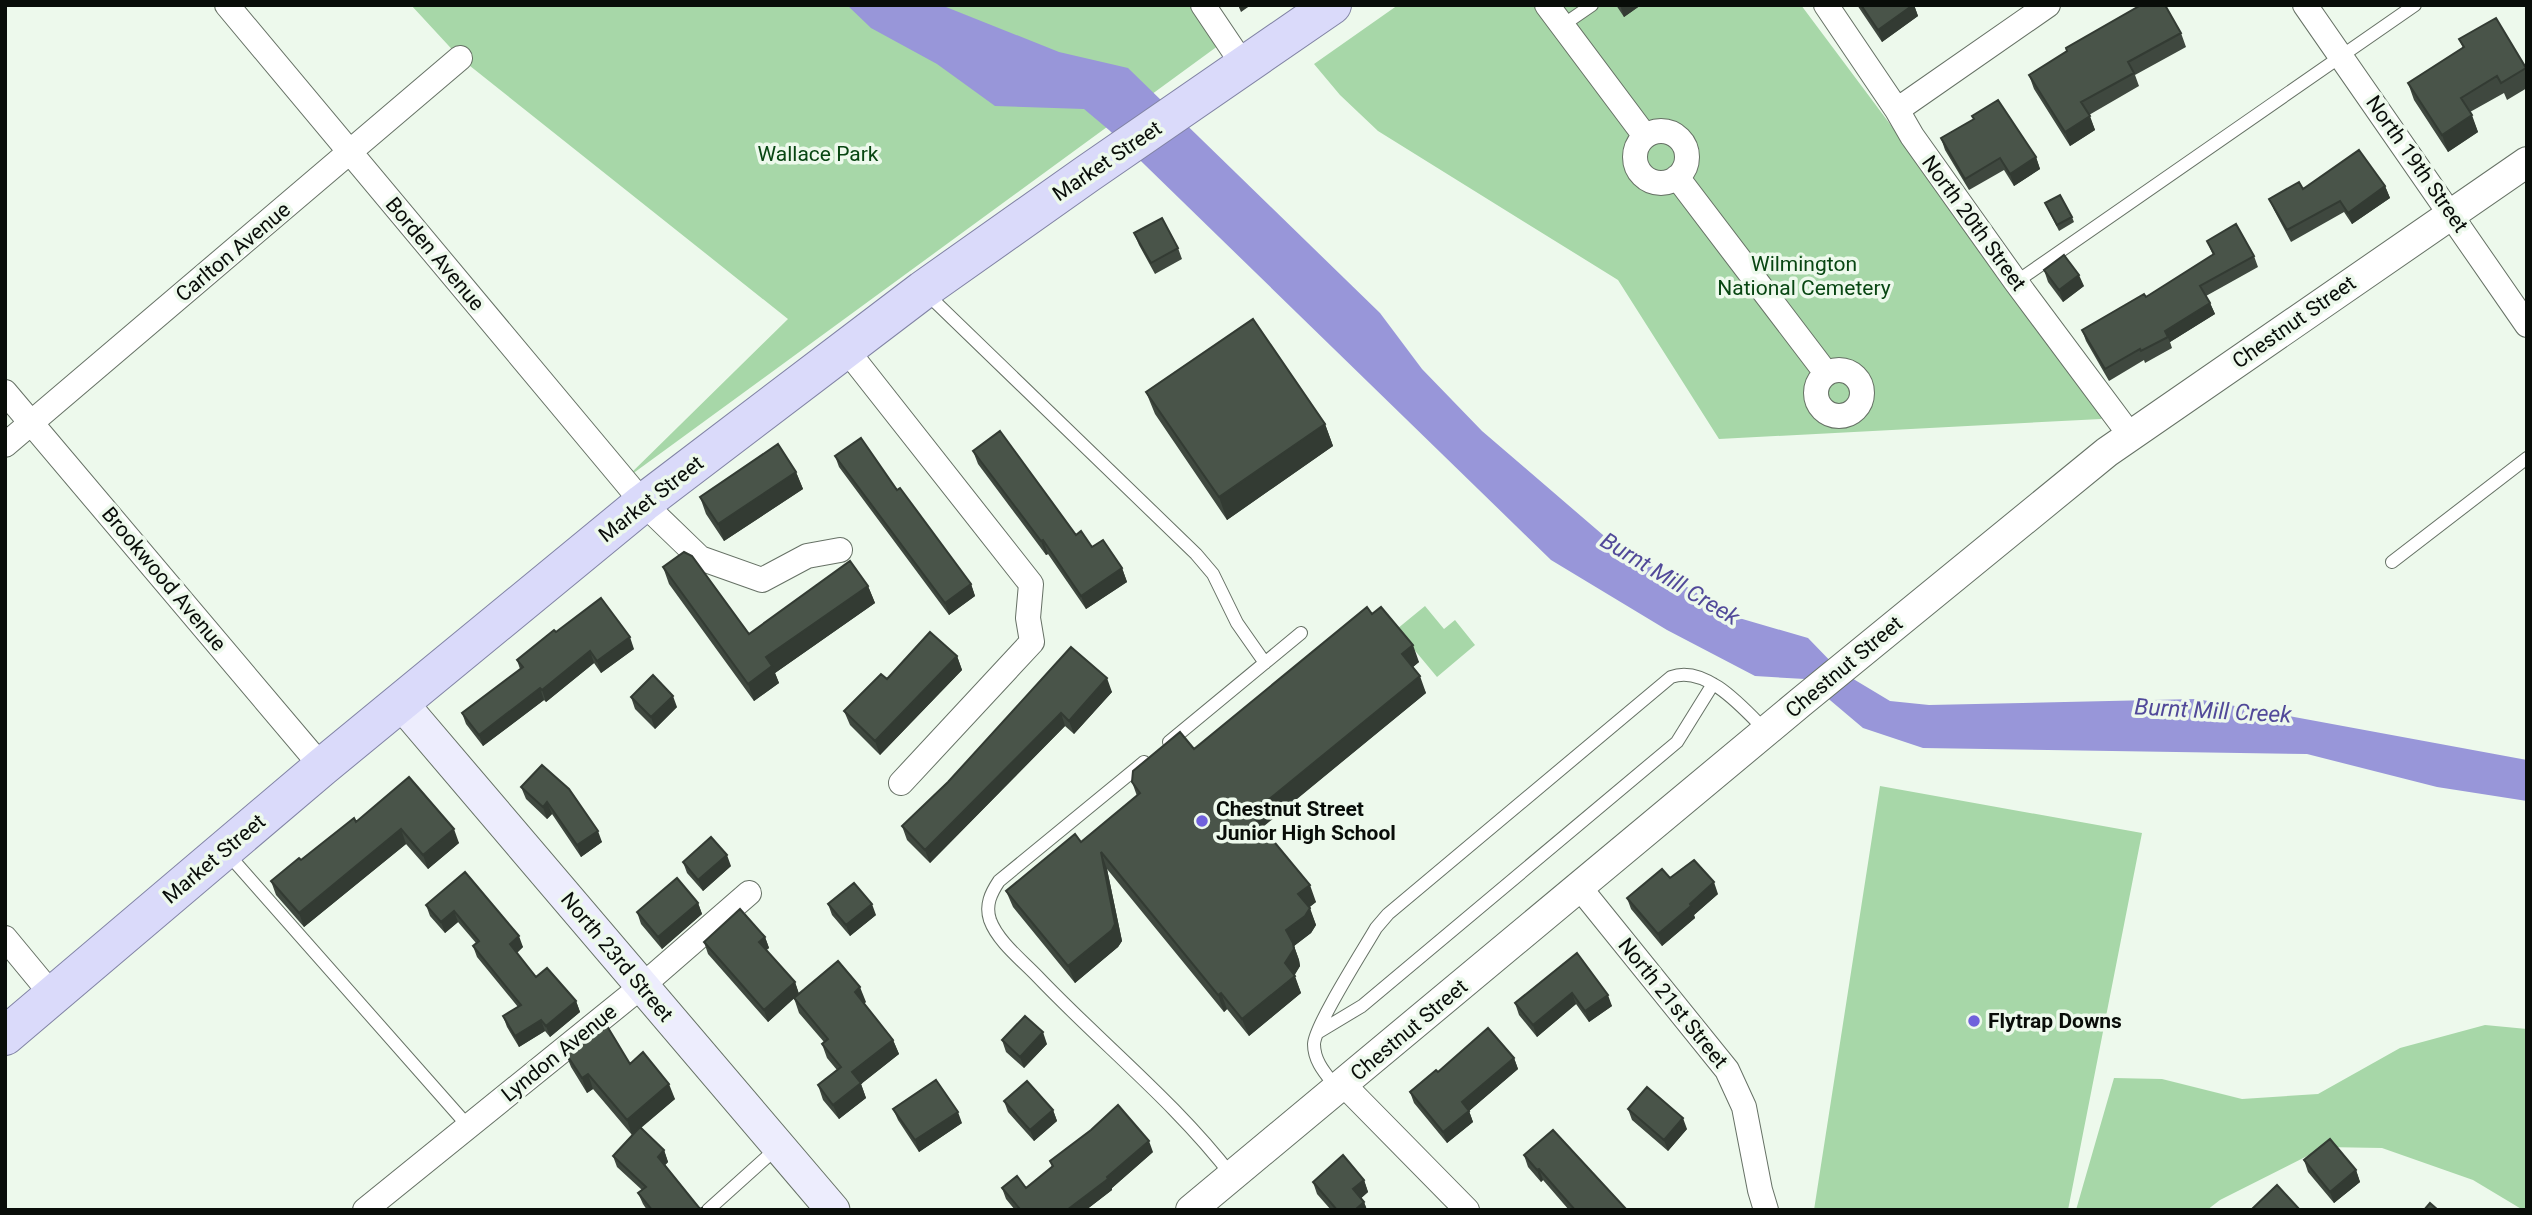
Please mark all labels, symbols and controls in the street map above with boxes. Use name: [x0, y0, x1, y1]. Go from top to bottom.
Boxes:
street label: North 19th Street: [2361, 91, 2473, 237]
street label: Market Street: [1048, 116, 1166, 206]
park label: Wallace Park: [757, 142, 879, 166]
street label: North 20th Street: [1917, 151, 2031, 295]
street label: Borden Avenue: [381, 192, 489, 316]
street label: Carlton Avenue: [171, 197, 295, 307]
park label: Wilmington National Cemetery: [1717, 252, 1891, 300]
street label: Chestnut Street: [2228, 271, 2360, 373]
street label: Market Street: [594, 451, 708, 547]
street label: Brookwood Avenue: [97, 502, 231, 656]
water label: Burnt Mill Creek: [1596, 527, 1745, 631]
street label: Chestnut Street: [1781, 611, 1907, 723]
water label: Burnt Mill Creek: [2134, 693, 2293, 729]
place label: Chestnut Street Junior High School: [1216, 797, 1396, 845]
street label: Market Street: [158, 809, 270, 909]
marker: Chestnut Street Junior High School: [1194, 813, 1210, 829]
street label: North 23rd Street: [556, 888, 678, 1027]
street label: North 21st Street: [1613, 933, 1733, 1073]
street label: Chestnut Street: [1346, 974, 1472, 1086]
street label: Lyndon Avenue: [497, 999, 621, 1107]
place label: Flytrap Downs: [1988, 1009, 2122, 1033]
marker: Flytrap Downs: [1966, 1013, 1982, 1029]

